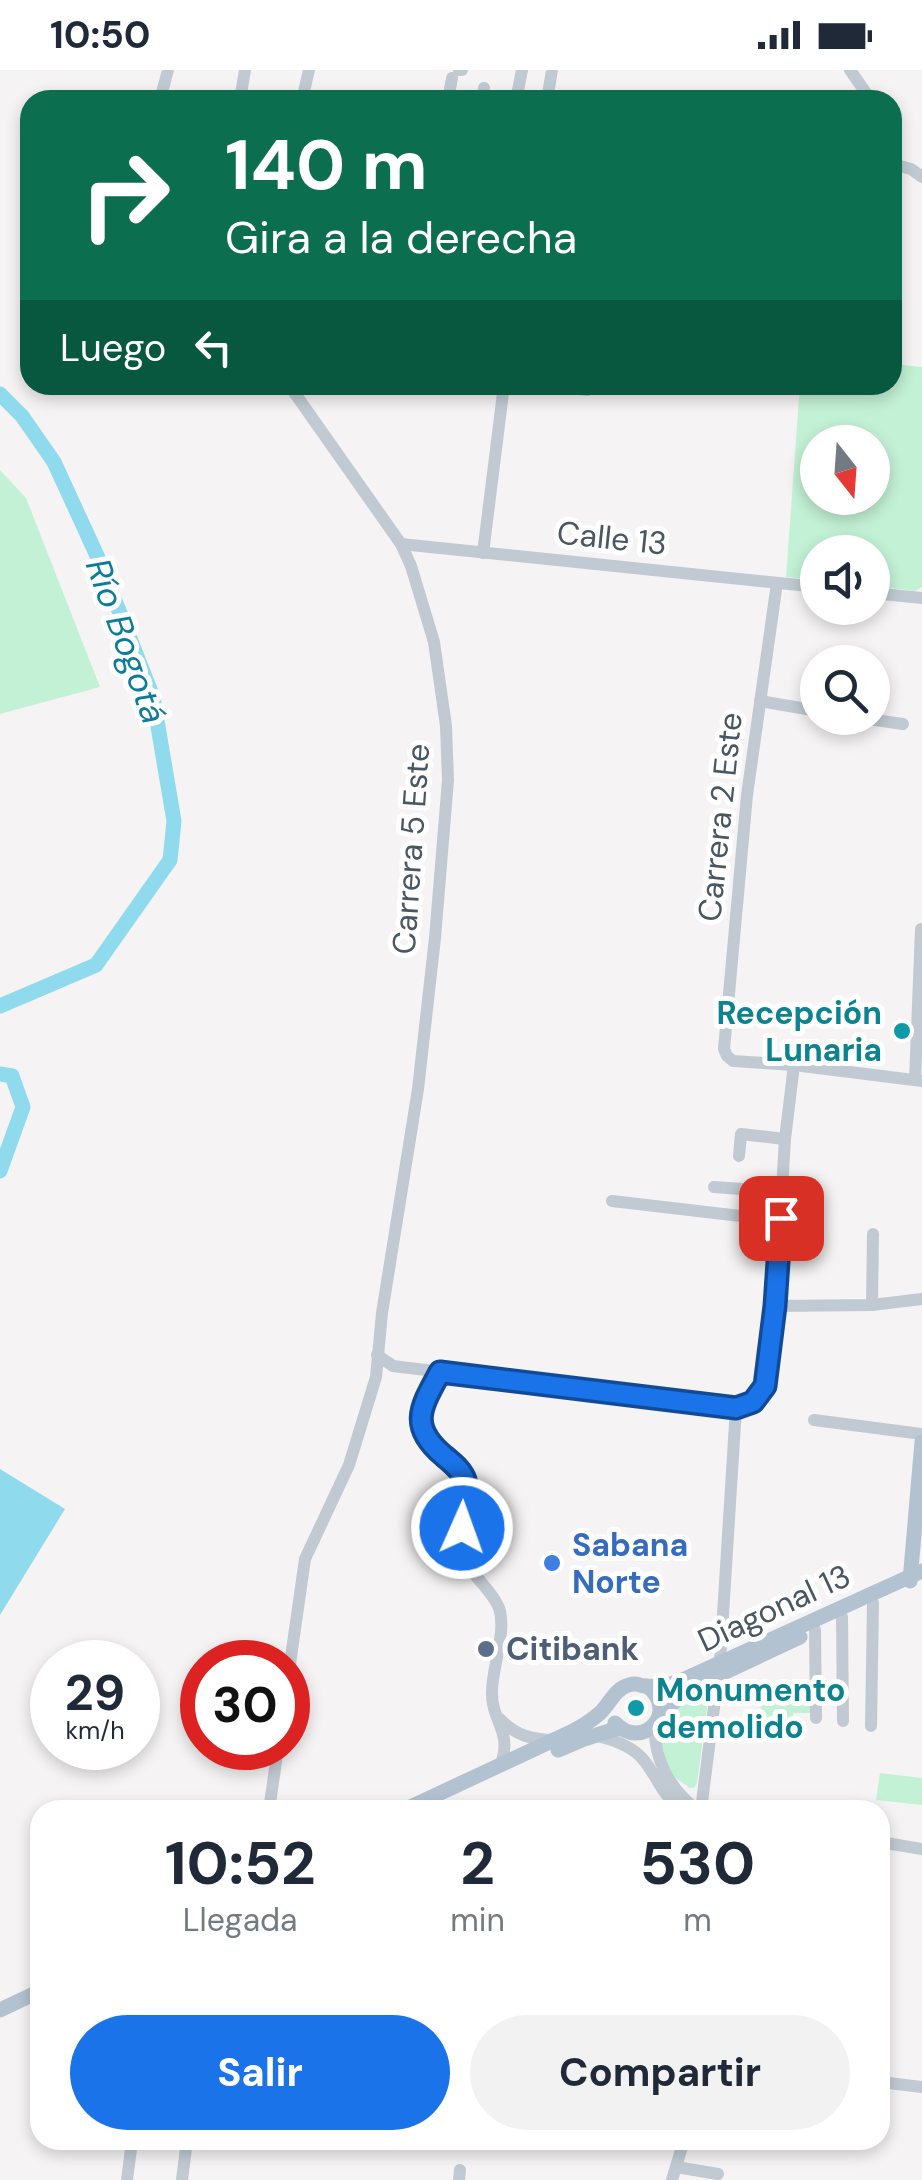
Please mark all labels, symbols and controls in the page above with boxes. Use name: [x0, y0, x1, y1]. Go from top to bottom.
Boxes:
text: 10:50: [50, 10, 151, 60]
text: 140 m: [225, 120, 428, 211]
icon: right: [60, 130, 190, 260]
text: Gira a la derecha: [225, 208, 577, 267]
icon: left: [186, 320, 241, 375]
text: Luego: [60, 323, 166, 373]
north arrow: [800, 425, 890, 515]
map controls: [800, 425, 890, 735]
street label: Calle 13: [555, 511, 669, 565]
button: sound: [800, 535, 890, 625]
water label: Río Bogotá: [75, 552, 177, 730]
button: search: [800, 645, 890, 735]
street label: Carrera 2 Este: [688, 710, 752, 924]
street label: Carrera 5 Este: [383, 742, 439, 956]
place label: Recepción Lunaria: [716, 992, 882, 1071]
marker: Recepción Lunaria: [891, 1020, 913, 1042]
pin: [739, 1176, 824, 1261]
icon: arrive: [754, 1191, 809, 1246]
position arrow: [410, 1476, 514, 1580]
place label: Sabana Norte: [572, 1524, 688, 1603]
marker: Sabana Norte: [541, 1552, 563, 1574]
street label: Diagonal 13: [691, 1554, 857, 1662]
place label: Citibank: [506, 1628, 639, 1670]
marker: Citibank: [475, 1638, 497, 1660]
speed limit sign: 30: [180, 1640, 310, 1770]
text: 29: [65, 1660, 125, 1726]
place label: Monumento demolido: [656, 1669, 845, 1748]
marker: Monumento demolido: [625, 1697, 647, 1719]
text: km/h: [65, 1714, 125, 1747]
text: 10:52: [165, 1824, 316, 1903]
text: 2: [460, 1824, 495, 1903]
text: 530: [640, 1824, 755, 1903]
text: Llegada: [183, 1899, 298, 1941]
text: min: [450, 1899, 505, 1941]
text: m: [683, 1899, 712, 1941]
button: Salir: [70, 2015, 450, 2130]
button: Compartir: [470, 2015, 850, 2130]

